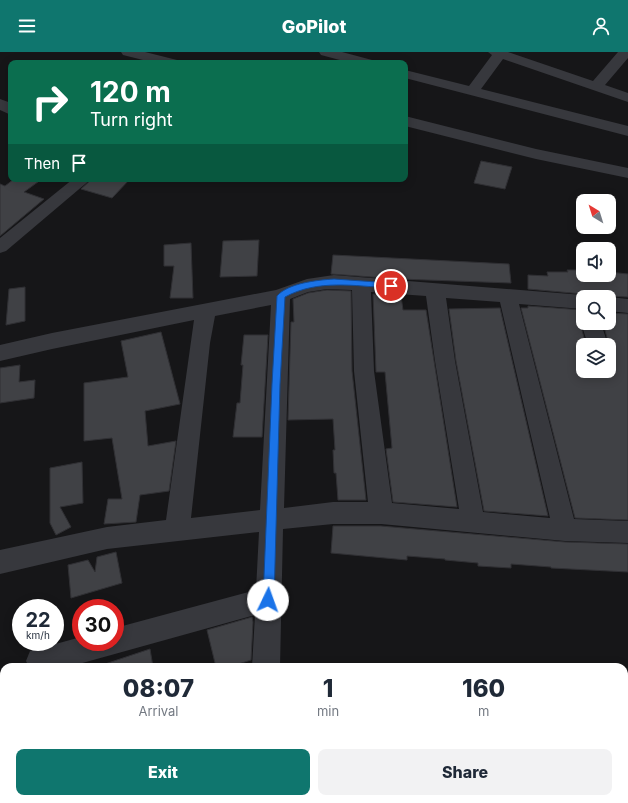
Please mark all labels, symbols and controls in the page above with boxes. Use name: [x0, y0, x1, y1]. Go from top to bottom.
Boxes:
icon: menu: [16, 15, 38, 37]
icon: person: [590, 15, 612, 37]
text: GoPilot: [282, 16, 346, 37]
text: 120 m: [90, 75, 171, 109]
icon: right: [24, 76, 76, 128]
text: Turn right: [90, 109, 173, 130]
icon: arrive: [68, 152, 90, 174]
text: Then: [24, 154, 60, 173]
north arrow: [576, 194, 616, 234]
map controls: [576, 194, 616, 378]
button: sound: [576, 242, 616, 282]
pin: [374, 269, 408, 303]
icon: arrive: [380, 275, 402, 297]
button: search: [576, 290, 616, 330]
button: layers: [576, 338, 616, 378]
position arrow: [247, 579, 289, 621]
speed limit sign: 30: [72, 599, 124, 651]
text: 22: [25, 608, 51, 632]
text: km/h: [26, 629, 50, 641]
text: 08:07: [123, 674, 194, 703]
text: 1: [323, 674, 333, 703]
text: 160: [462, 674, 505, 703]
text: Arrival: [138, 703, 178, 719]
text: min: [317, 703, 339, 719]
text: m: [478, 703, 489, 719]
button: Exit: [16, 749, 310, 795]
button: Share: [318, 749, 612, 795]

